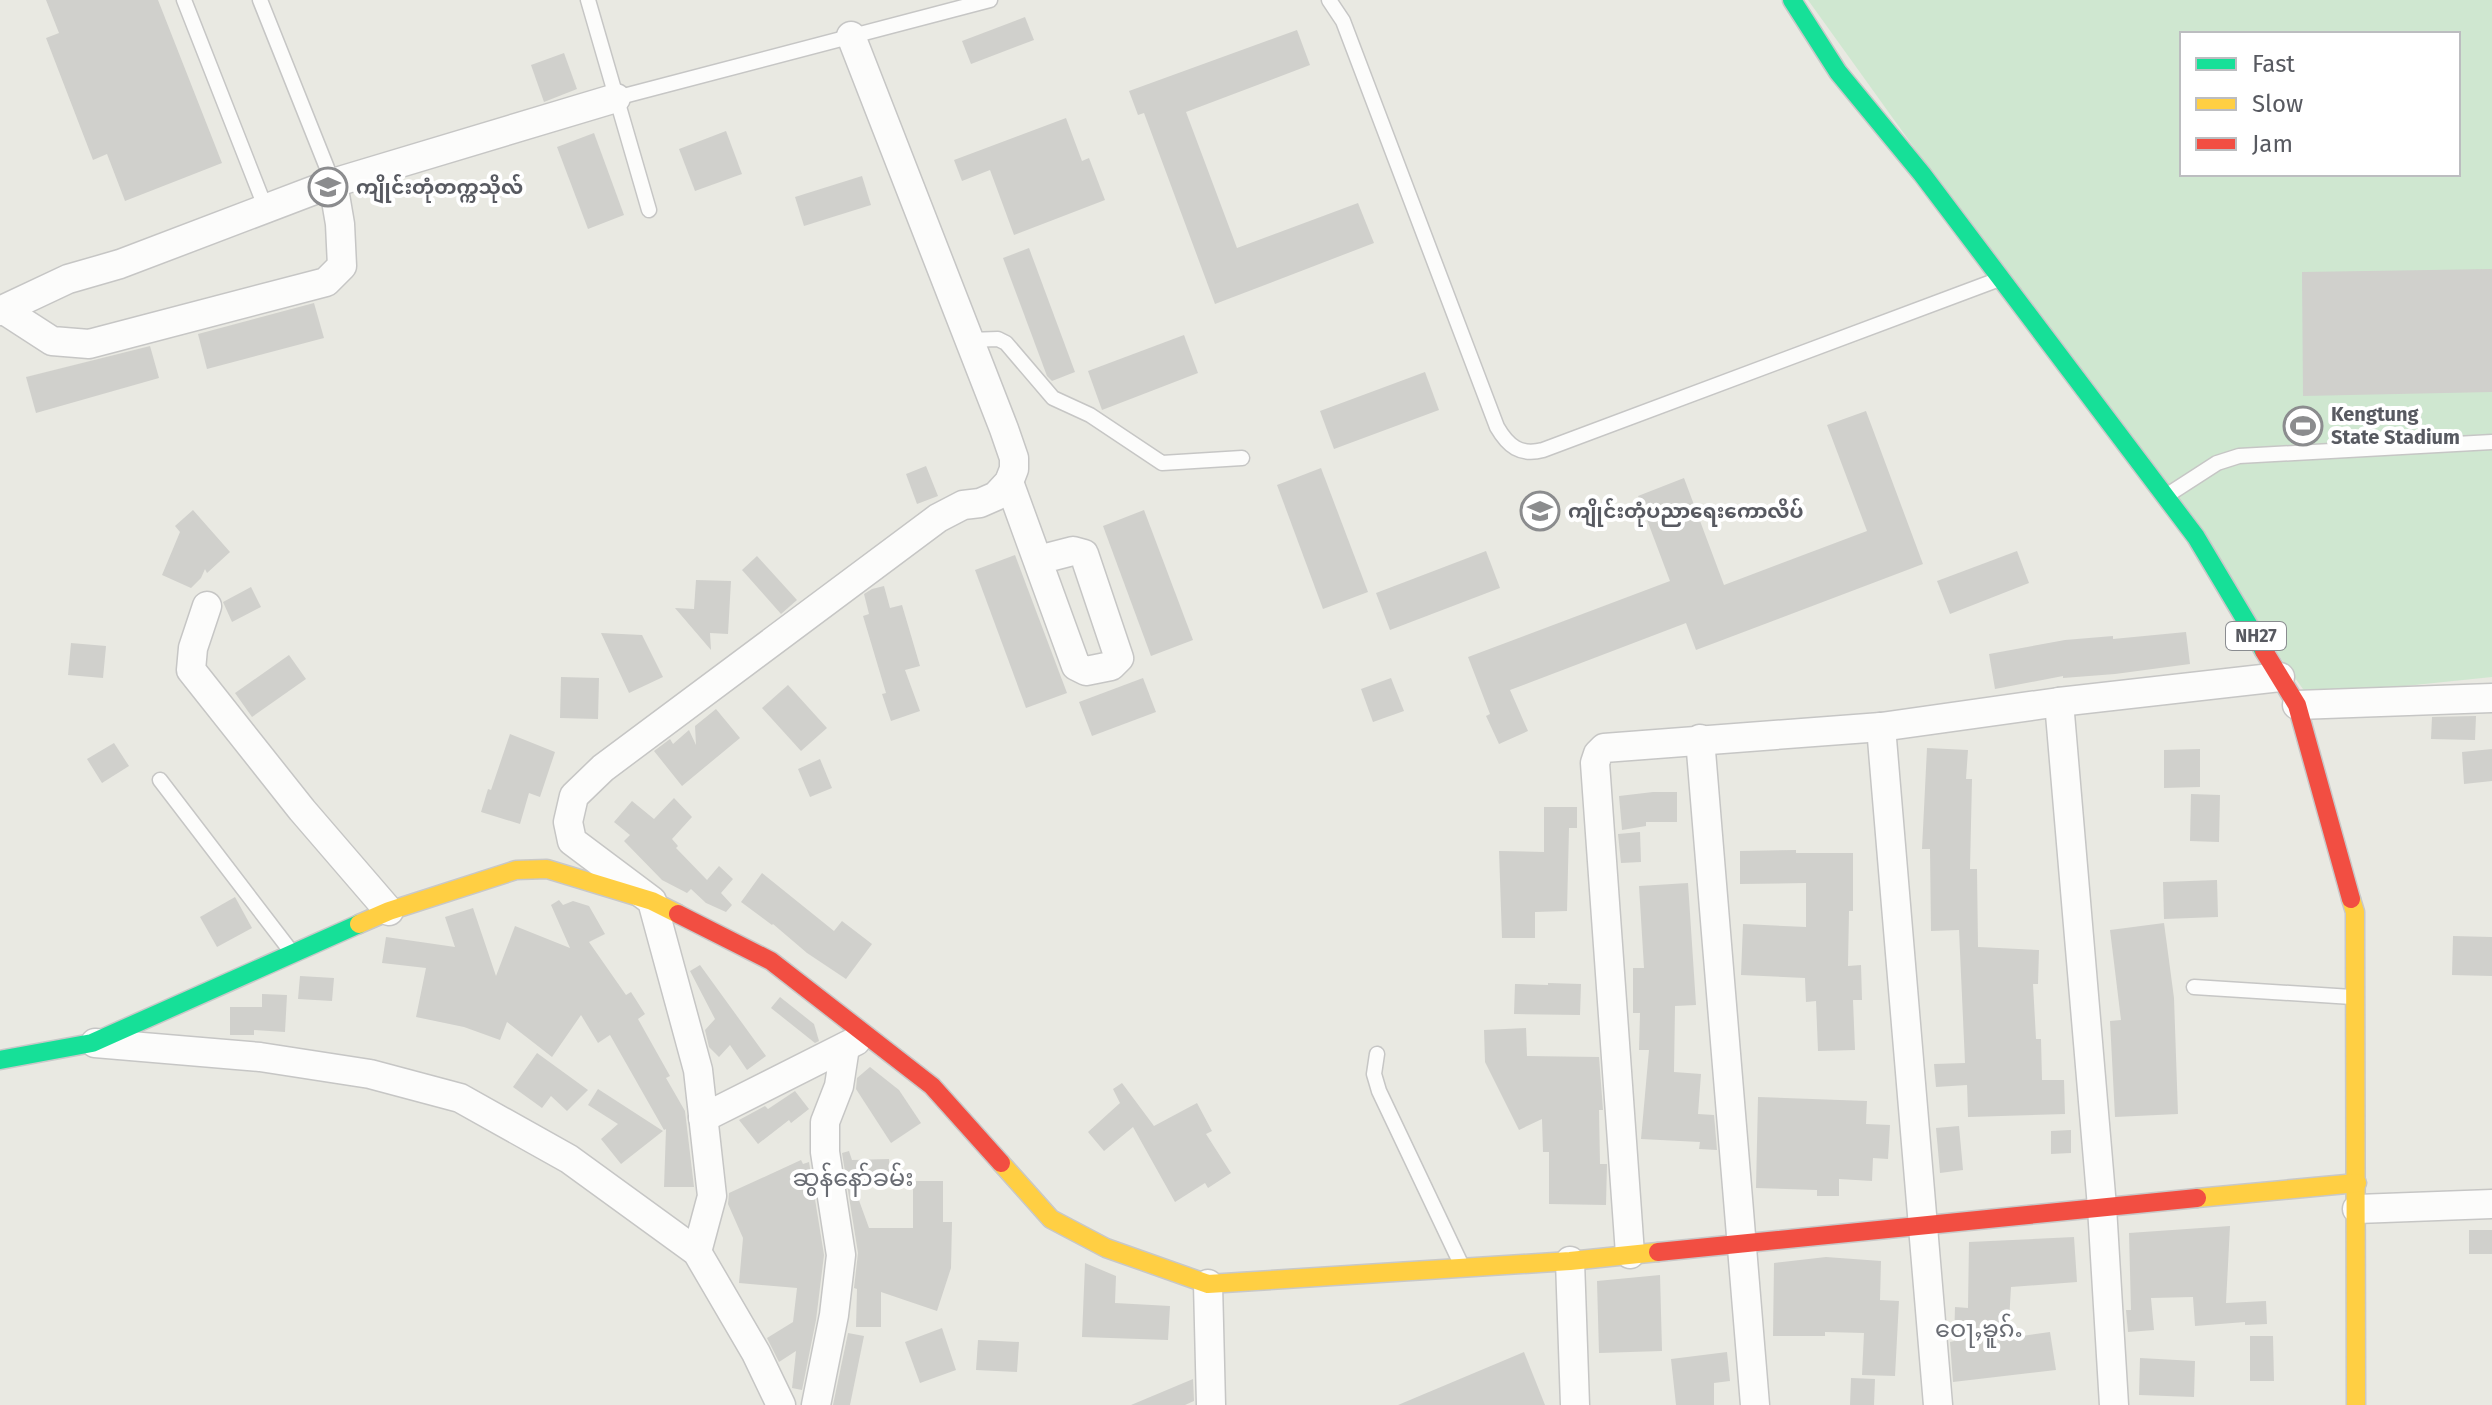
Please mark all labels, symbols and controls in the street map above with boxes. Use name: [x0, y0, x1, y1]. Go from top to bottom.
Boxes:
legend: [2180, 32, 2460, 176]
text: Fast: [2252, 50, 2295, 78]
text: Slow: [2252, 90, 2303, 118]
text: Jam: [2252, 130, 2293, 158]
school or university icon: ကျိုင်းတုံတက္ကသိုလ်: [307, 166, 349, 208]
place label: ကျိုင်းတုံတက္ကသိုလ်: [356, 174, 523, 204]
place label: Kengtung State Stadium: [2331, 402, 2460, 449]
sports icon: Kengtung State Stadium: [2282, 405, 2324, 447]
school or university icon: ကျိုင်းတုံပညာရေးကောလိပ်: [1519, 490, 1561, 532]
place label: ကျိုင်းတုံပညာရေးကောလိပ်: [1568, 498, 1804, 528]
road number: NH27: [2226, 622, 2286, 650]
district label: ဆွန်နော်ခမ်း: [793, 1162, 913, 1197]
district label: ဝေႃႇၶူၵ်ႉ: [1935, 1313, 2023, 1348]

